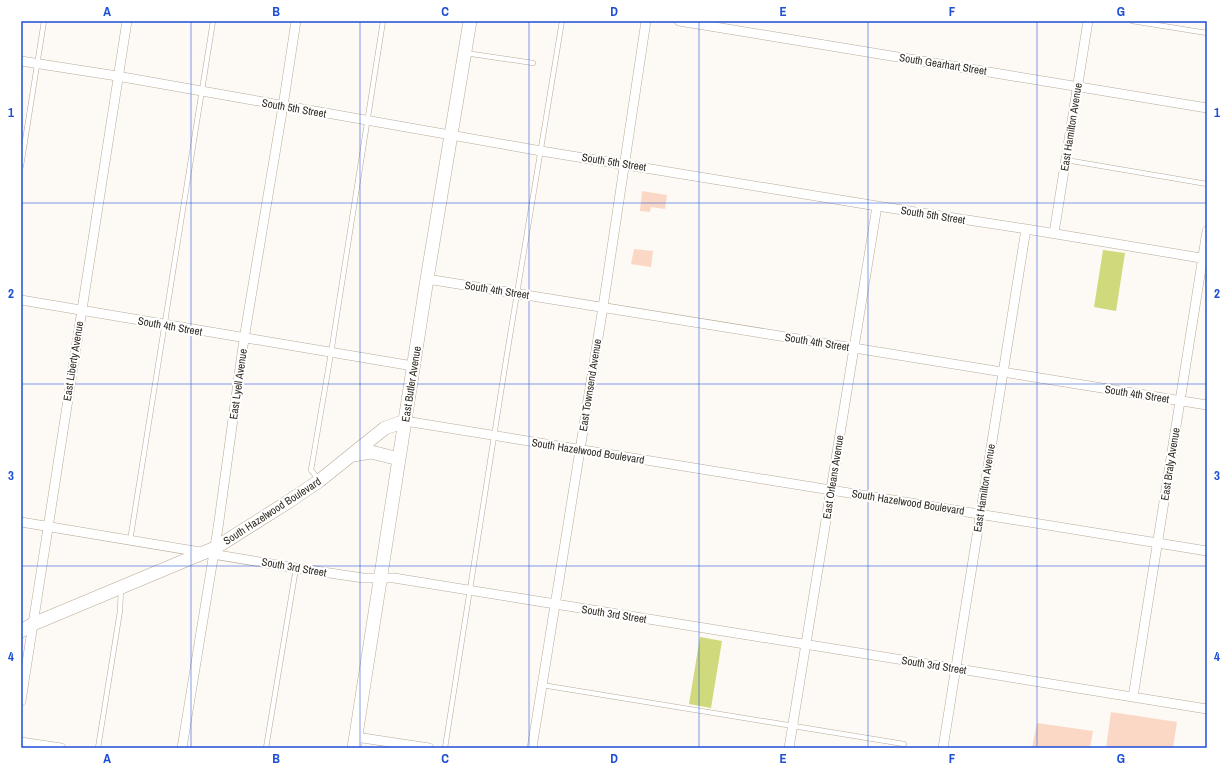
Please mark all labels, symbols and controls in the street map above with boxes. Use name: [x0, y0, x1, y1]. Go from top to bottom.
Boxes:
text: A: [103, 3, 111, 20]
text: B: [272, 3, 280, 20]
text: C: [441, 3, 449, 20]
text: D: [610, 3, 618, 20]
text: E: [779, 3, 787, 20]
text: F: [949, 3, 956, 20]
text: G: [1117, 3, 1125, 20]
street label: South Gearhart Street: [898, 50, 988, 78]
street label: East Hamilton Avenue: [1057, 82, 1085, 172]
street label: South 5th Street: [261, 95, 328, 121]
text: 1: [8, 104, 14, 121]
text: 1: [1214, 104, 1220, 121]
street label: South 5th Street: [581, 150, 648, 174]
street label: South 5th Street: [900, 203, 967, 227]
street label: South 4th Street: [464, 278, 531, 302]
text: 2: [8, 285, 14, 302]
text: 2: [1214, 285, 1220, 302]
street label: South 4th Street: [137, 313, 204, 339]
street label: East Liberty Avenue: [60, 320, 86, 402]
street label: South 4th Street: [784, 330, 851, 354]
street label: East Townsend Avenue: [576, 338, 604, 432]
street label: East Butler Avenue: [398, 345, 424, 423]
street label: East Lyell Avenue: [226, 348, 250, 420]
street label: South 4th Street: [1104, 382, 1171, 406]
street label: East Braly Avenue: [1157, 427, 1183, 501]
street label: East Orleans Avenue: [819, 434, 847, 520]
street label: South Hazelwood Boulevard: [531, 435, 645, 467]
street label: East Hamilton Avenue: [970, 443, 998, 533]
text: 3: [8, 467, 14, 484]
text: 3: [1214, 467, 1220, 484]
street label: South Hazelwood Boulevard: [220, 474, 324, 548]
street label: South Hazelwood Boulevard: [851, 486, 965, 518]
street label: South 3rd Street: [260, 554, 328, 580]
street label: South 3rd Street: [580, 602, 648, 626]
text: 4: [8, 648, 14, 665]
text: 4: [1214, 648, 1220, 665]
street label: South 3rd Street: [900, 653, 968, 677]
text: A: [103, 750, 111, 767]
text: B: [272, 750, 280, 767]
text: C: [441, 750, 449, 767]
text: D: [610, 750, 618, 767]
text: E: [779, 750, 787, 767]
text: F: [949, 750, 956, 767]
text: G: [1117, 750, 1125, 767]

